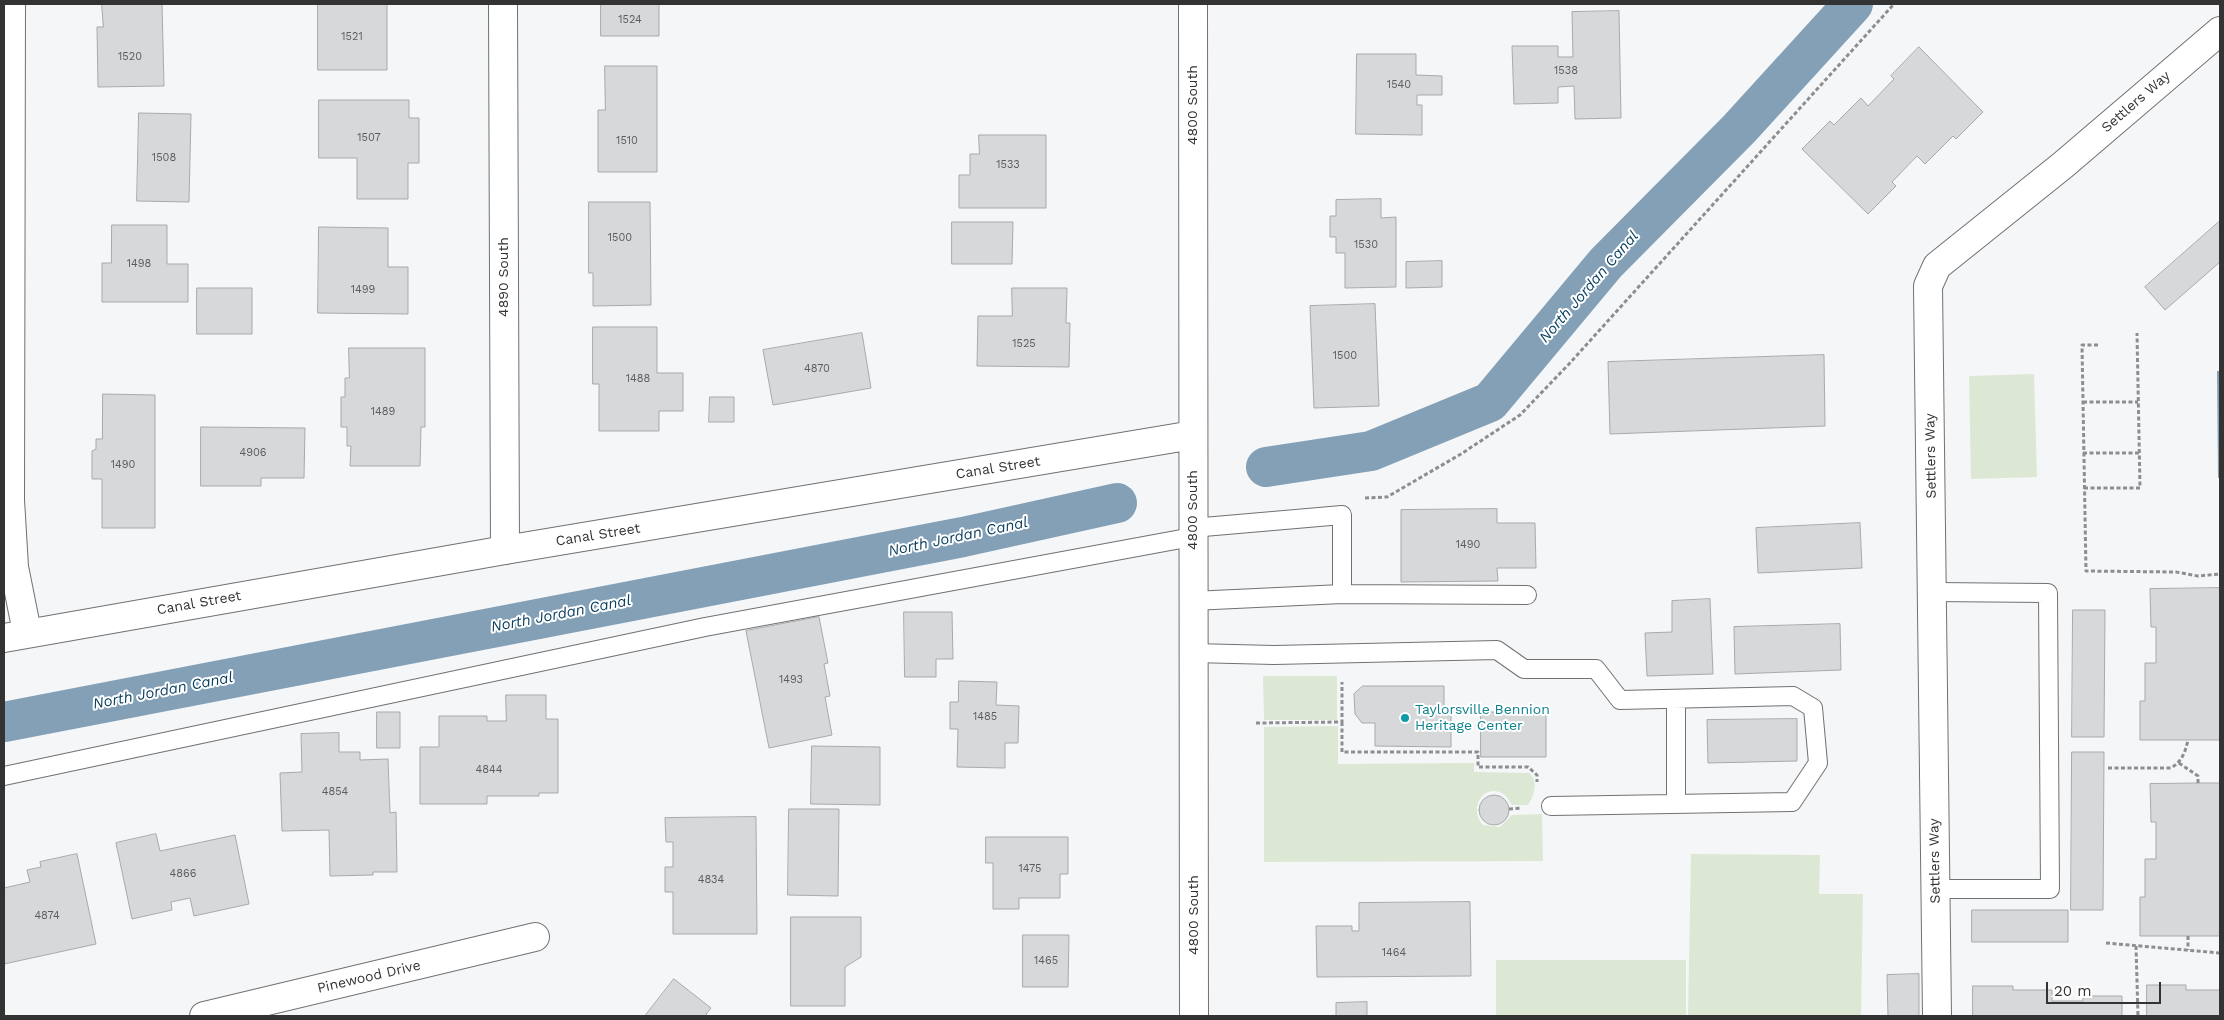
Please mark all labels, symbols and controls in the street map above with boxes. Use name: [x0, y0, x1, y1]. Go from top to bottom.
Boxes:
house number: 1524: [618, 13, 642, 27]
house number: 1521: [341, 30, 363, 44]
house number: 1520: [118, 50, 142, 64]
house number: 1538: [1554, 64, 1578, 78]
street label: 4800 South: [1185, 65, 1201, 145]
street label: Settlers Way: [2098, 68, 2174, 136]
house number: 1540: [1387, 78, 1411, 92]
house number: 1507: [357, 131, 381, 145]
house number: 1510: [616, 134, 638, 148]
house number: 1508: [152, 151, 176, 165]
house number: 1533: [996, 158, 1020, 172]
water label: North Jordan Canal: [1536, 227, 1642, 347]
house number: 1500: [608, 231, 632, 245]
street label: 4890 South: [496, 237, 512, 317]
house number: 1530: [1354, 238, 1378, 252]
house number: 1498: [127, 257, 151, 271]
house number: 1499: [351, 283, 375, 297]
house number: 1525: [1012, 337, 1036, 351]
house number: 1500: [1333, 349, 1357, 363]
house number: 4870: [804, 362, 830, 376]
house number: 1488: [626, 372, 650, 386]
house number: 1489: [371, 405, 395, 419]
street label: Settlers Way: [1922, 413, 1940, 499]
house number: 4906: [239, 446, 267, 460]
street label: Canal Street: [955, 453, 1041, 483]
house number: 1490: [111, 458, 135, 472]
street label: 4800 South: [1185, 470, 1201, 550]
water label: North Jordan Canal: [887, 513, 1029, 561]
street label: Canal Street: [555, 520, 641, 550]
house number: 1490: [1456, 538, 1480, 552]
street label: Canal Street: [156, 587, 242, 619]
water label: North Jordan Canal: [490, 592, 632, 636]
water label: North Jordan Canal: [92, 669, 234, 713]
house number: 1493: [779, 673, 803, 687]
place label: Taylorsville Bennion Heritage Center: [1415, 702, 1550, 734]
house number: 1485: [973, 710, 997, 724]
marker: Taylorsville Bennion Heritage Center: [1399, 712, 1411, 724]
house number: 4844: [476, 763, 502, 777]
house number: 4854: [322, 785, 348, 799]
street label: Settlers Way: [1926, 818, 1944, 904]
house number: 1475: [1018, 862, 1042, 876]
house number: 4866: [170, 867, 196, 881]
house number: 4834: [698, 873, 724, 887]
street label: 4800 South: [1186, 875, 1202, 955]
house number: 4874: [34, 909, 60, 923]
house number: 1464: [1382, 946, 1406, 960]
house number: 1465: [1034, 954, 1058, 968]
street label: Pinewood Drive: [316, 957, 422, 997]
scale bar: [2049, 972, 2164, 1004]
text: 20 m: [2054, 982, 2092, 1000]

